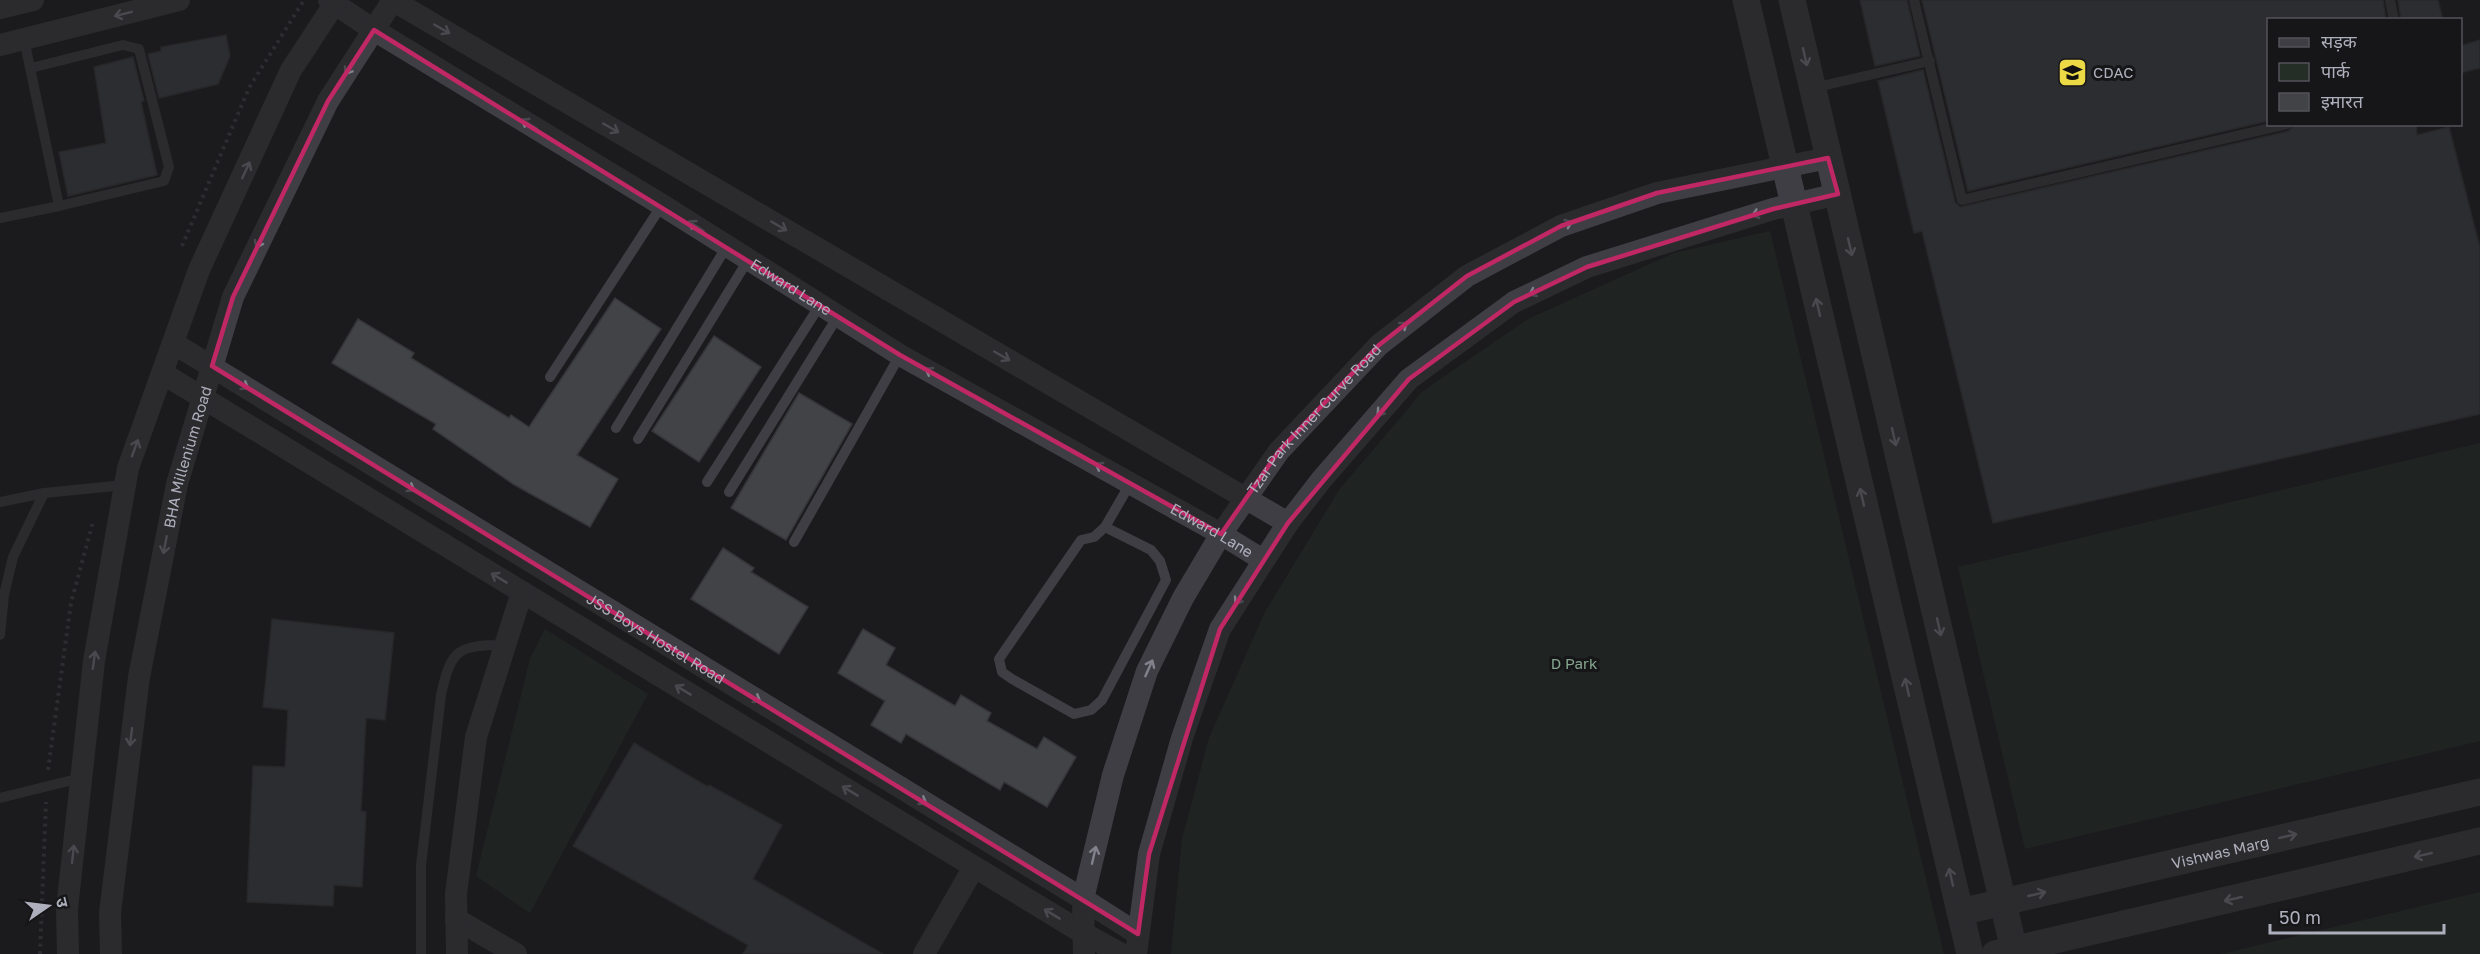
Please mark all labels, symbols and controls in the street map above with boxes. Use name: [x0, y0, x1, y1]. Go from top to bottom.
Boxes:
one-way arrow: [113, 9, 132, 21]
legend: [2267, 18, 2462, 126]
one-way arrow: [433, 24, 450, 36]
text: सड़क: [2321, 30, 2358, 52]
one-way arrow: [1800, 47, 1812, 66]
school or university icon: CDAC: [2056, 56, 2088, 88]
one-way arrow: [343, 58, 355, 75]
text: पार्क: [2321, 60, 2351, 82]
place label: CDAC: [2093, 63, 2133, 81]
text: इमारत: [2321, 90, 2364, 112]
one-way arrow: [521, 118, 538, 130]
one-way arrow: [602, 122, 619, 134]
one-way arrow: [240, 161, 252, 179]
one-way arrow: [1751, 208, 1770, 219]
one-way arrow: [1554, 219, 1573, 230]
one-way arrow: [688, 220, 704, 232]
one-way arrow: [770, 220, 787, 232]
one-way arrow: [254, 231, 266, 249]
one-way arrow: [1844, 237, 1856, 256]
street label: Edward Lane: [747, 254, 836, 319]
one-way arrow: [1529, 286, 1547, 298]
one-way arrow: [1811, 298, 1823, 317]
one-way arrow: [1391, 322, 1407, 335]
street label: Tzar Park Inner Curve Road: [1243, 340, 1384, 497]
one-way arrow: [993, 350, 1010, 362]
one-way arrow: [924, 367, 942, 378]
one-way arrow: [232, 378, 249, 390]
street label: BHA Millenium Road: [160, 384, 215, 530]
one-way arrow: [1376, 401, 1390, 416]
one-way arrow: [1889, 427, 1901, 446]
one-way arrow: [130, 439, 141, 458]
one-way arrow: [1095, 462, 1112, 474]
one-way arrow: [398, 480, 415, 492]
one-way arrow: [1856, 488, 1868, 507]
street label: Edward Lane: [1168, 499, 1257, 561]
one-way arrow: [159, 535, 170, 555]
one-way arrow: [491, 571, 508, 583]
one-way arrow: [1233, 588, 1245, 605]
street label: JSS Boys Hostel Road: [584, 589, 728, 687]
one-way arrow: [1933, 617, 1945, 636]
one-way arrow: [89, 651, 100, 670]
park label: D Park: [1551, 654, 1598, 672]
one-way arrow: [1144, 659, 1155, 678]
one-way arrow: [1900, 678, 1912, 697]
one-way arrow: [675, 683, 692, 695]
one-way arrow: [744, 691, 761, 703]
one-way arrow: [126, 727, 137, 747]
one-way arrow: [842, 785, 859, 797]
one-way arrow: [910, 793, 927, 805]
one-way arrow: [2278, 830, 2298, 841]
street label: Vishwas Marg: [2170, 832, 2271, 872]
one-way arrow: [67, 844, 78, 864]
one-way arrow: [1089, 846, 1100, 865]
one-way arrow: [2414, 849, 2433, 861]
one-way arrow: [1945, 867, 1957, 886]
north arrow: [18, 876, 78, 936]
one-way arrow: [2027, 888, 2046, 900]
one-way arrow: [2224, 893, 2243, 905]
text: उ: [52, 895, 74, 910]
scale bar: [2270, 897, 2444, 935]
text: 50 m: [2279, 906, 2321, 928]
one-way arrow: [1044, 908, 1061, 920]

